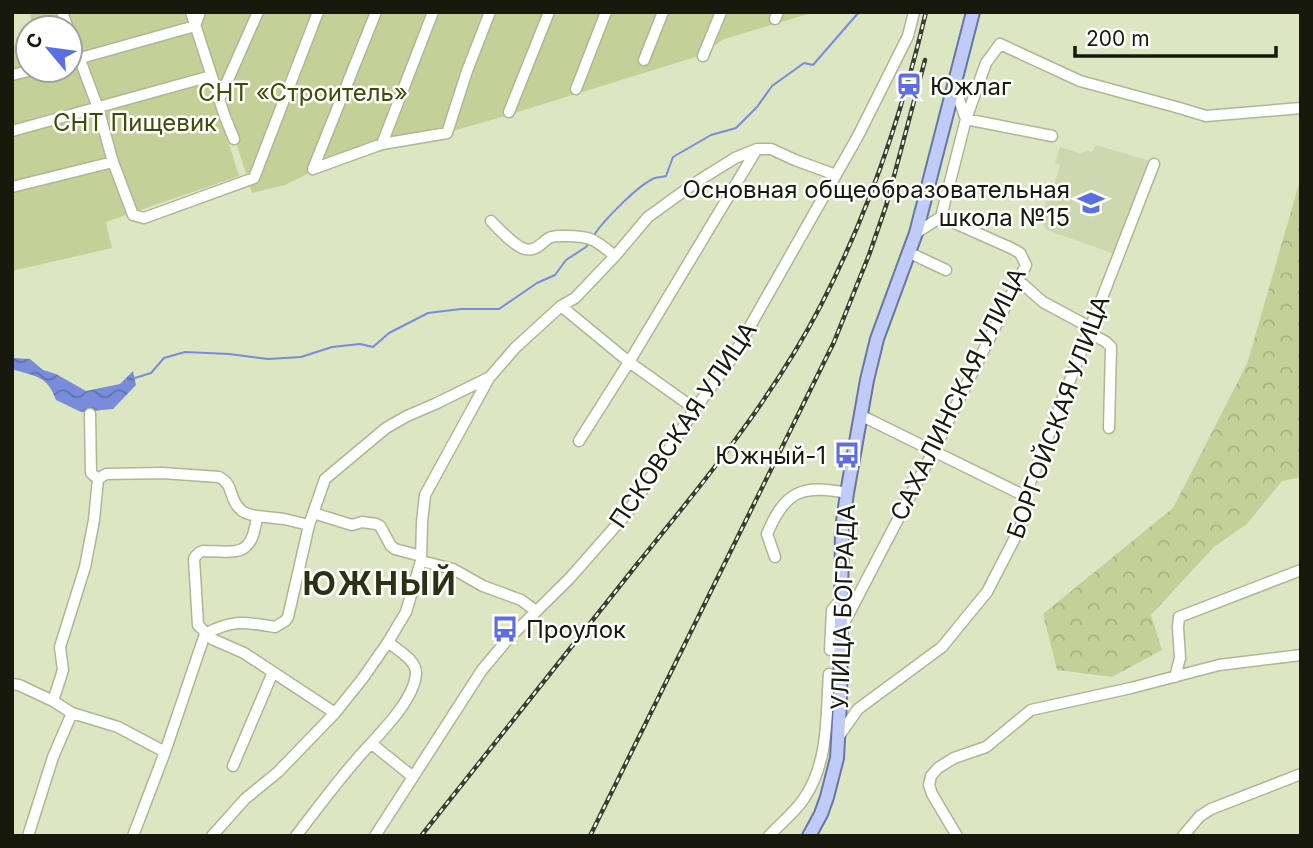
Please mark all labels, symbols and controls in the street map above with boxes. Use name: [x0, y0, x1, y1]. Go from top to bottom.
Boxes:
north arrow: [14, 14, 84, 84]
scale bar: [1075, 14, 1276, 58]
text: 200 m: [1086, 26, 1150, 51]
text: С: [21, 29, 48, 53]
station icon: Южлаг: [894, 71, 924, 101]
place label: Южлаг: [930, 72, 1012, 101]
park label: СНТ «Строитель»: [198, 78, 408, 107]
park label: СНТ Пищевик: [53, 108, 217, 137]
place label: Основная общеобразовательная школа №15: [682, 175, 1070, 232]
school or university icon: Основная общеобразовательная школа №15: [1076, 188, 1106, 218]
street label: САХАЛИНСКАЯ УЛИЦА: [884, 263, 1032, 525]
street label: БОРГОЙСКАЯ УЛИЦА: [1000, 291, 1115, 542]
street label: ПСКОВСКАЯ УЛИЦА: [603, 317, 763, 533]
bus stop icon: Южный-1: [832, 440, 862, 470]
place label: Южный-1: [715, 441, 826, 470]
street label: УЛИЦА БОГРАДА: [825, 504, 861, 710]
district label: ЮЖНЫЙ: [302, 564, 458, 603]
bus stop icon: Проулок: [490, 614, 520, 644]
place label: Проулок: [526, 615, 626, 644]

